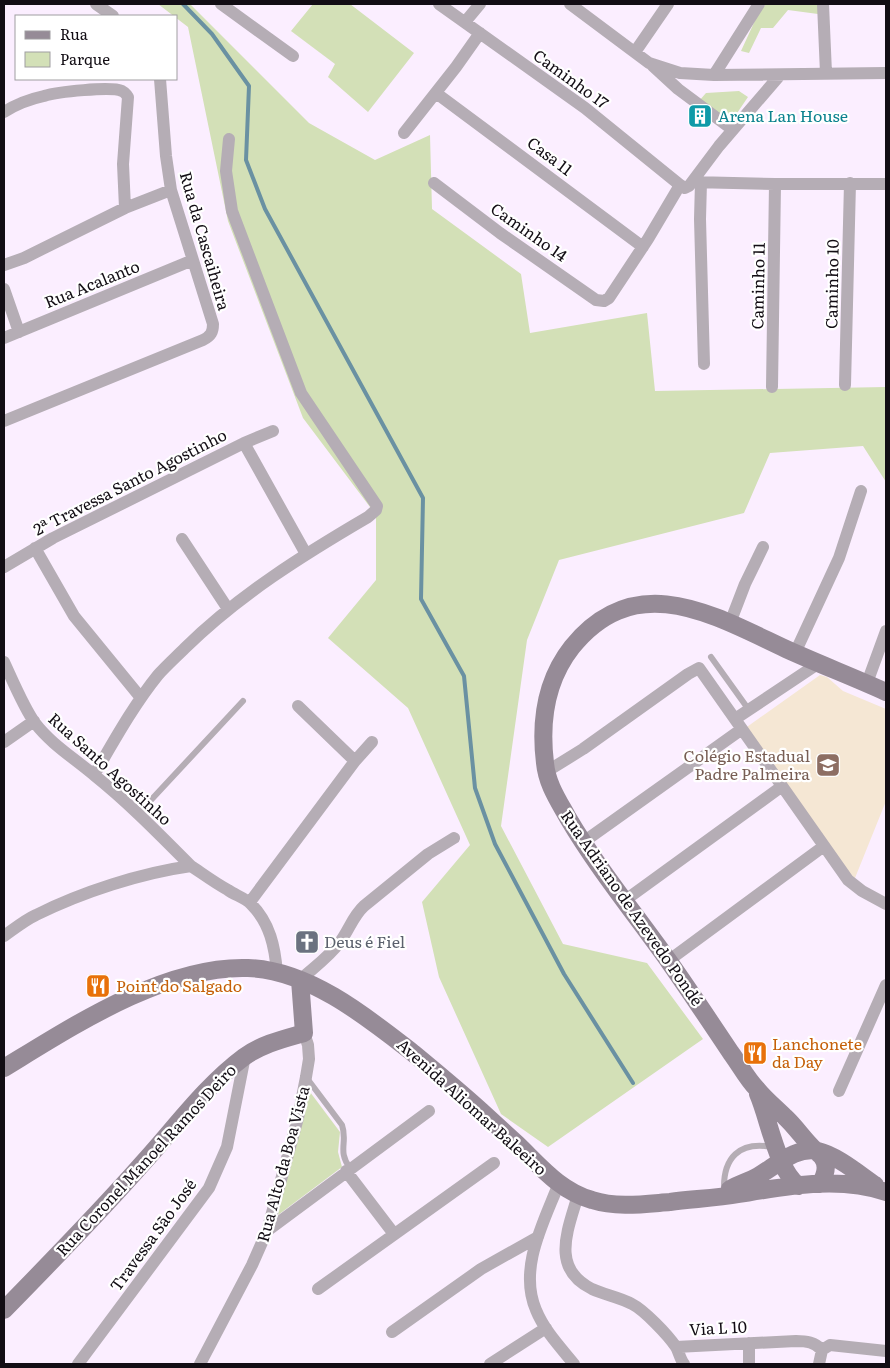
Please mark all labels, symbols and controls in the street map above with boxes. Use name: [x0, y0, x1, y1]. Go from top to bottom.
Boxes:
legend: [15, 15, 178, 80]
text: Rua: [60, 22, 89, 45]
street label: Caminho 17: [529, 43, 614, 114]
text: Parque: [60, 47, 110, 70]
building icon: Arena Lan House: [687, 103, 713, 129]
place label: Arena Lan House: [718, 103, 848, 127]
street label: Casa 11: [523, 130, 579, 181]
street label: Rua da Cascaiheira: [175, 168, 237, 313]
street label: Caminho 14: [486, 196, 573, 267]
street label: Caminho 10: [818, 239, 844, 329]
street label: Caminho 11: [744, 242, 770, 330]
street label: Rua Acalanto: [40, 253, 143, 313]
street label: 2ª Travessa Santo Agostinho: [29, 422, 230, 540]
street label: Rua Santo Agostinho: [44, 706, 178, 830]
place label: Colégio Estadual Padre Palmeira: [684, 743, 810, 785]
school or university icon: Colégio Estadual Padre Palmeira: [815, 752, 841, 778]
street label: Rua Adriano de Azevedo Pondé: [556, 805, 710, 1010]
church icon: Deus é Fiel: [294, 929, 320, 955]
place label: Deus é Fiel: [324, 929, 405, 953]
restaurant icon: Point do Salgado: [85, 973, 111, 999]
place label: Point do Salgado: [116, 973, 242, 997]
place label: Lanchonete da Day: [772, 1031, 862, 1073]
street label: Avenida Aliomar Baleeiro: [392, 1032, 553, 1180]
restaurant icon: Lanchonete da Day: [742, 1040, 768, 1066]
street label: Rua Coronel Manoel Ramos Deiro: [49, 1058, 241, 1261]
street label: Rua Alto da Boa Vista: [250, 1082, 315, 1245]
street label: Travessa São José: [103, 1173, 201, 1296]
street label: Via L 10: [688, 1314, 747, 1340]

